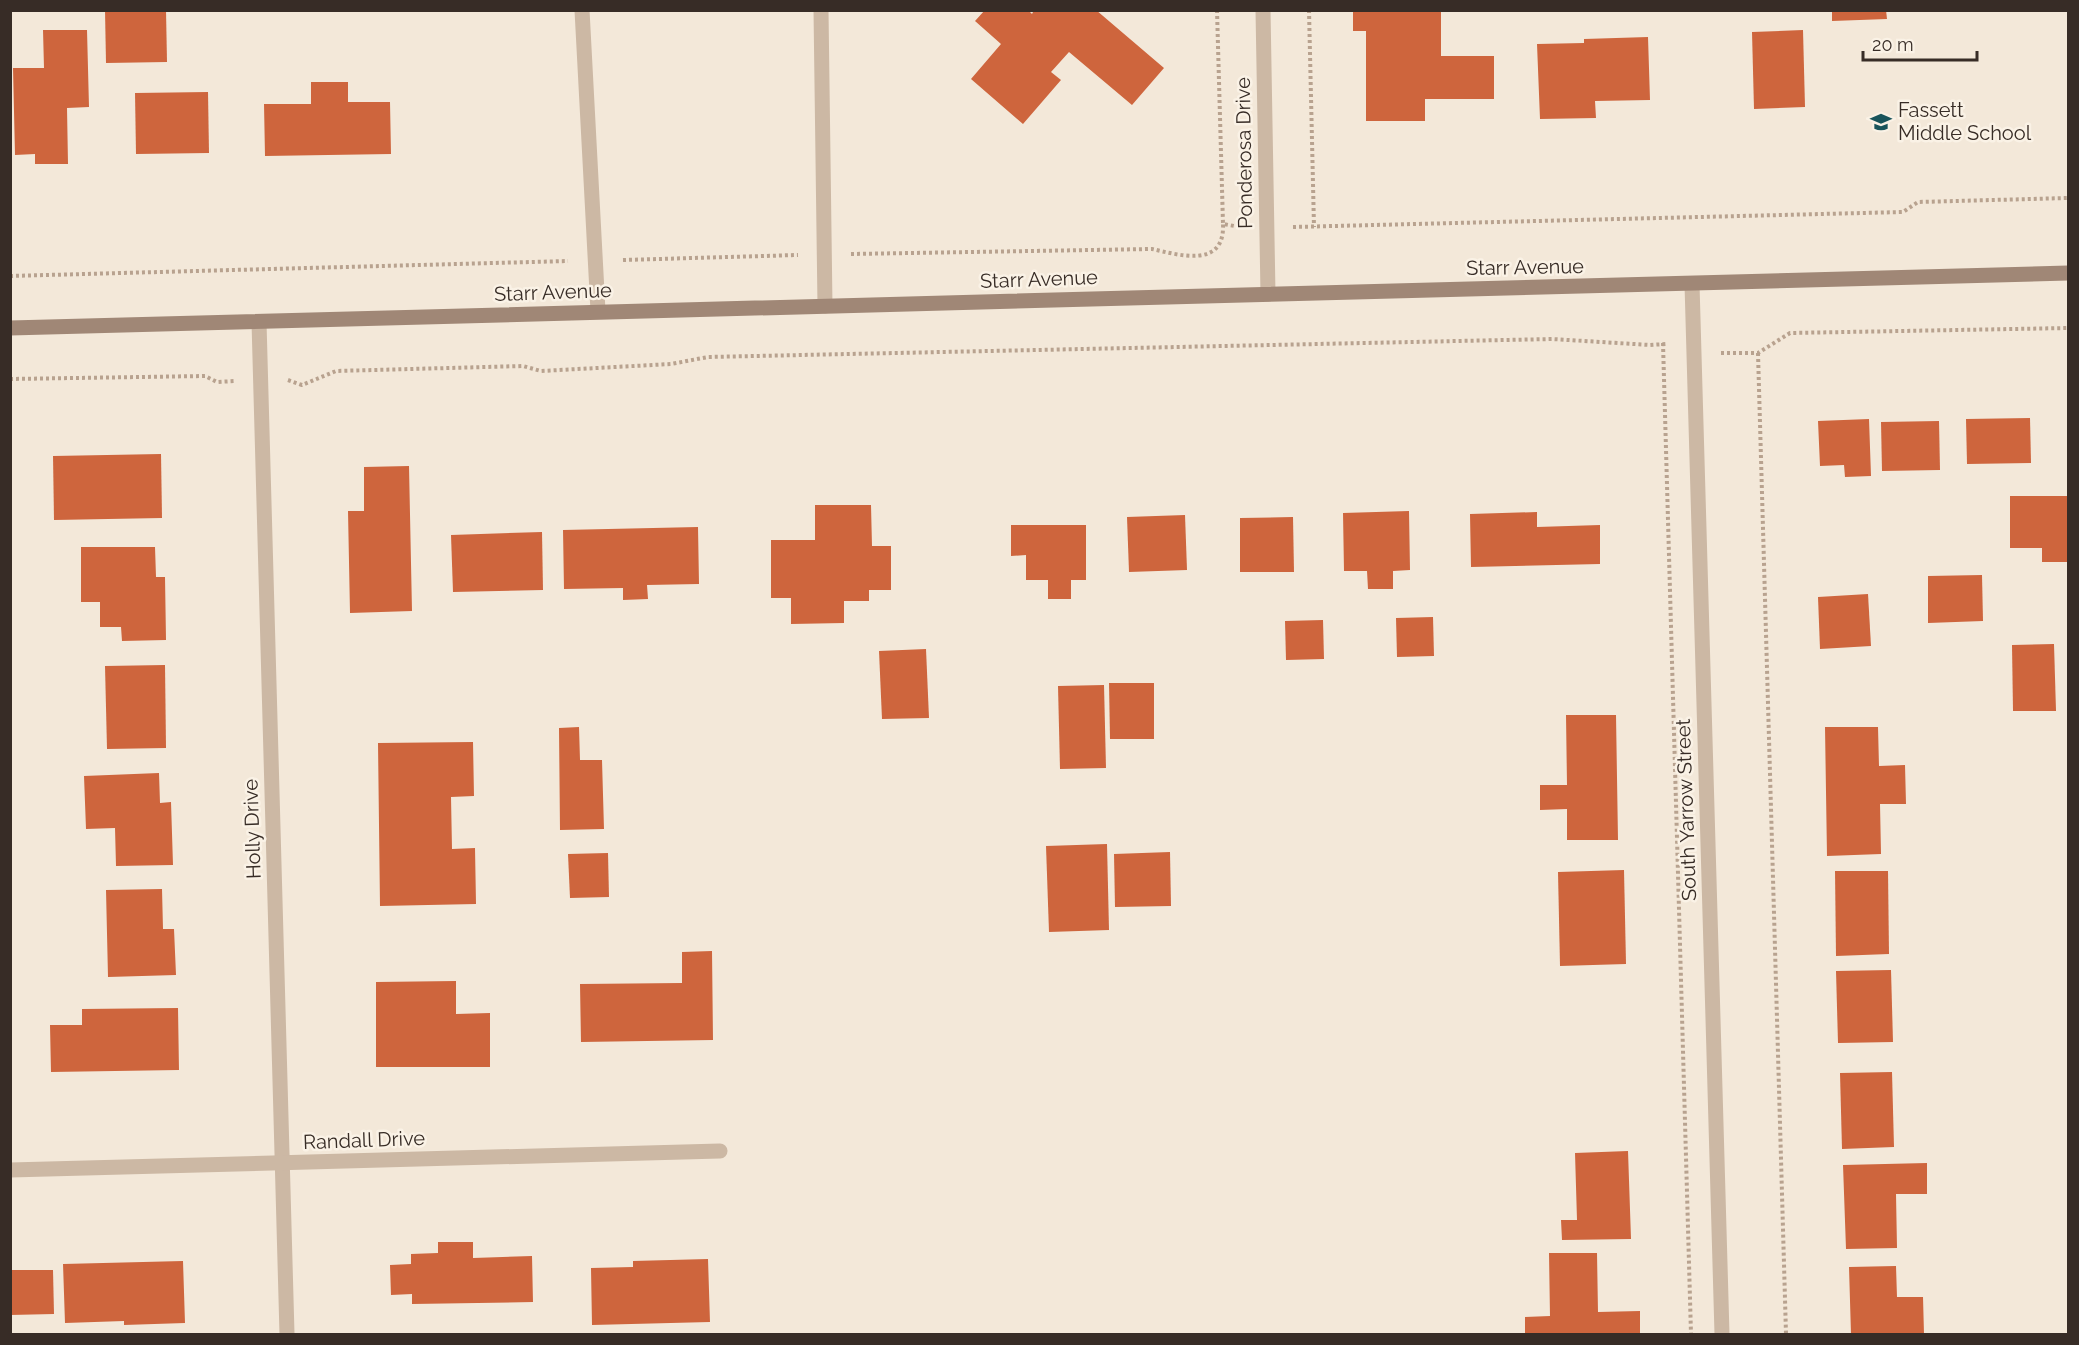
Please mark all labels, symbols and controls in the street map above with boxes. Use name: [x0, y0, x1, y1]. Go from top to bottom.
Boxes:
scale bar: [1863, 24, 1977, 62]
text: 20 m: [1872, 34, 1914, 55]
street label: Ponderosa Drive: [1231, 77, 1257, 229]
place label: Fassett Middle School: [1898, 98, 2032, 145]
school or university icon: Fassett Middle School: [1869, 110, 1893, 134]
street label: Starr Avenue: [1466, 254, 1584, 280]
street label: Starr Avenue: [980, 265, 1099, 293]
street label: Starr Avenue: [494, 278, 613, 306]
street label: South Yarrow Street: [1671, 718, 1701, 902]
street label: Holly Drive: [238, 778, 266, 879]
street label: Randall Drive: [303, 1126, 426, 1154]

